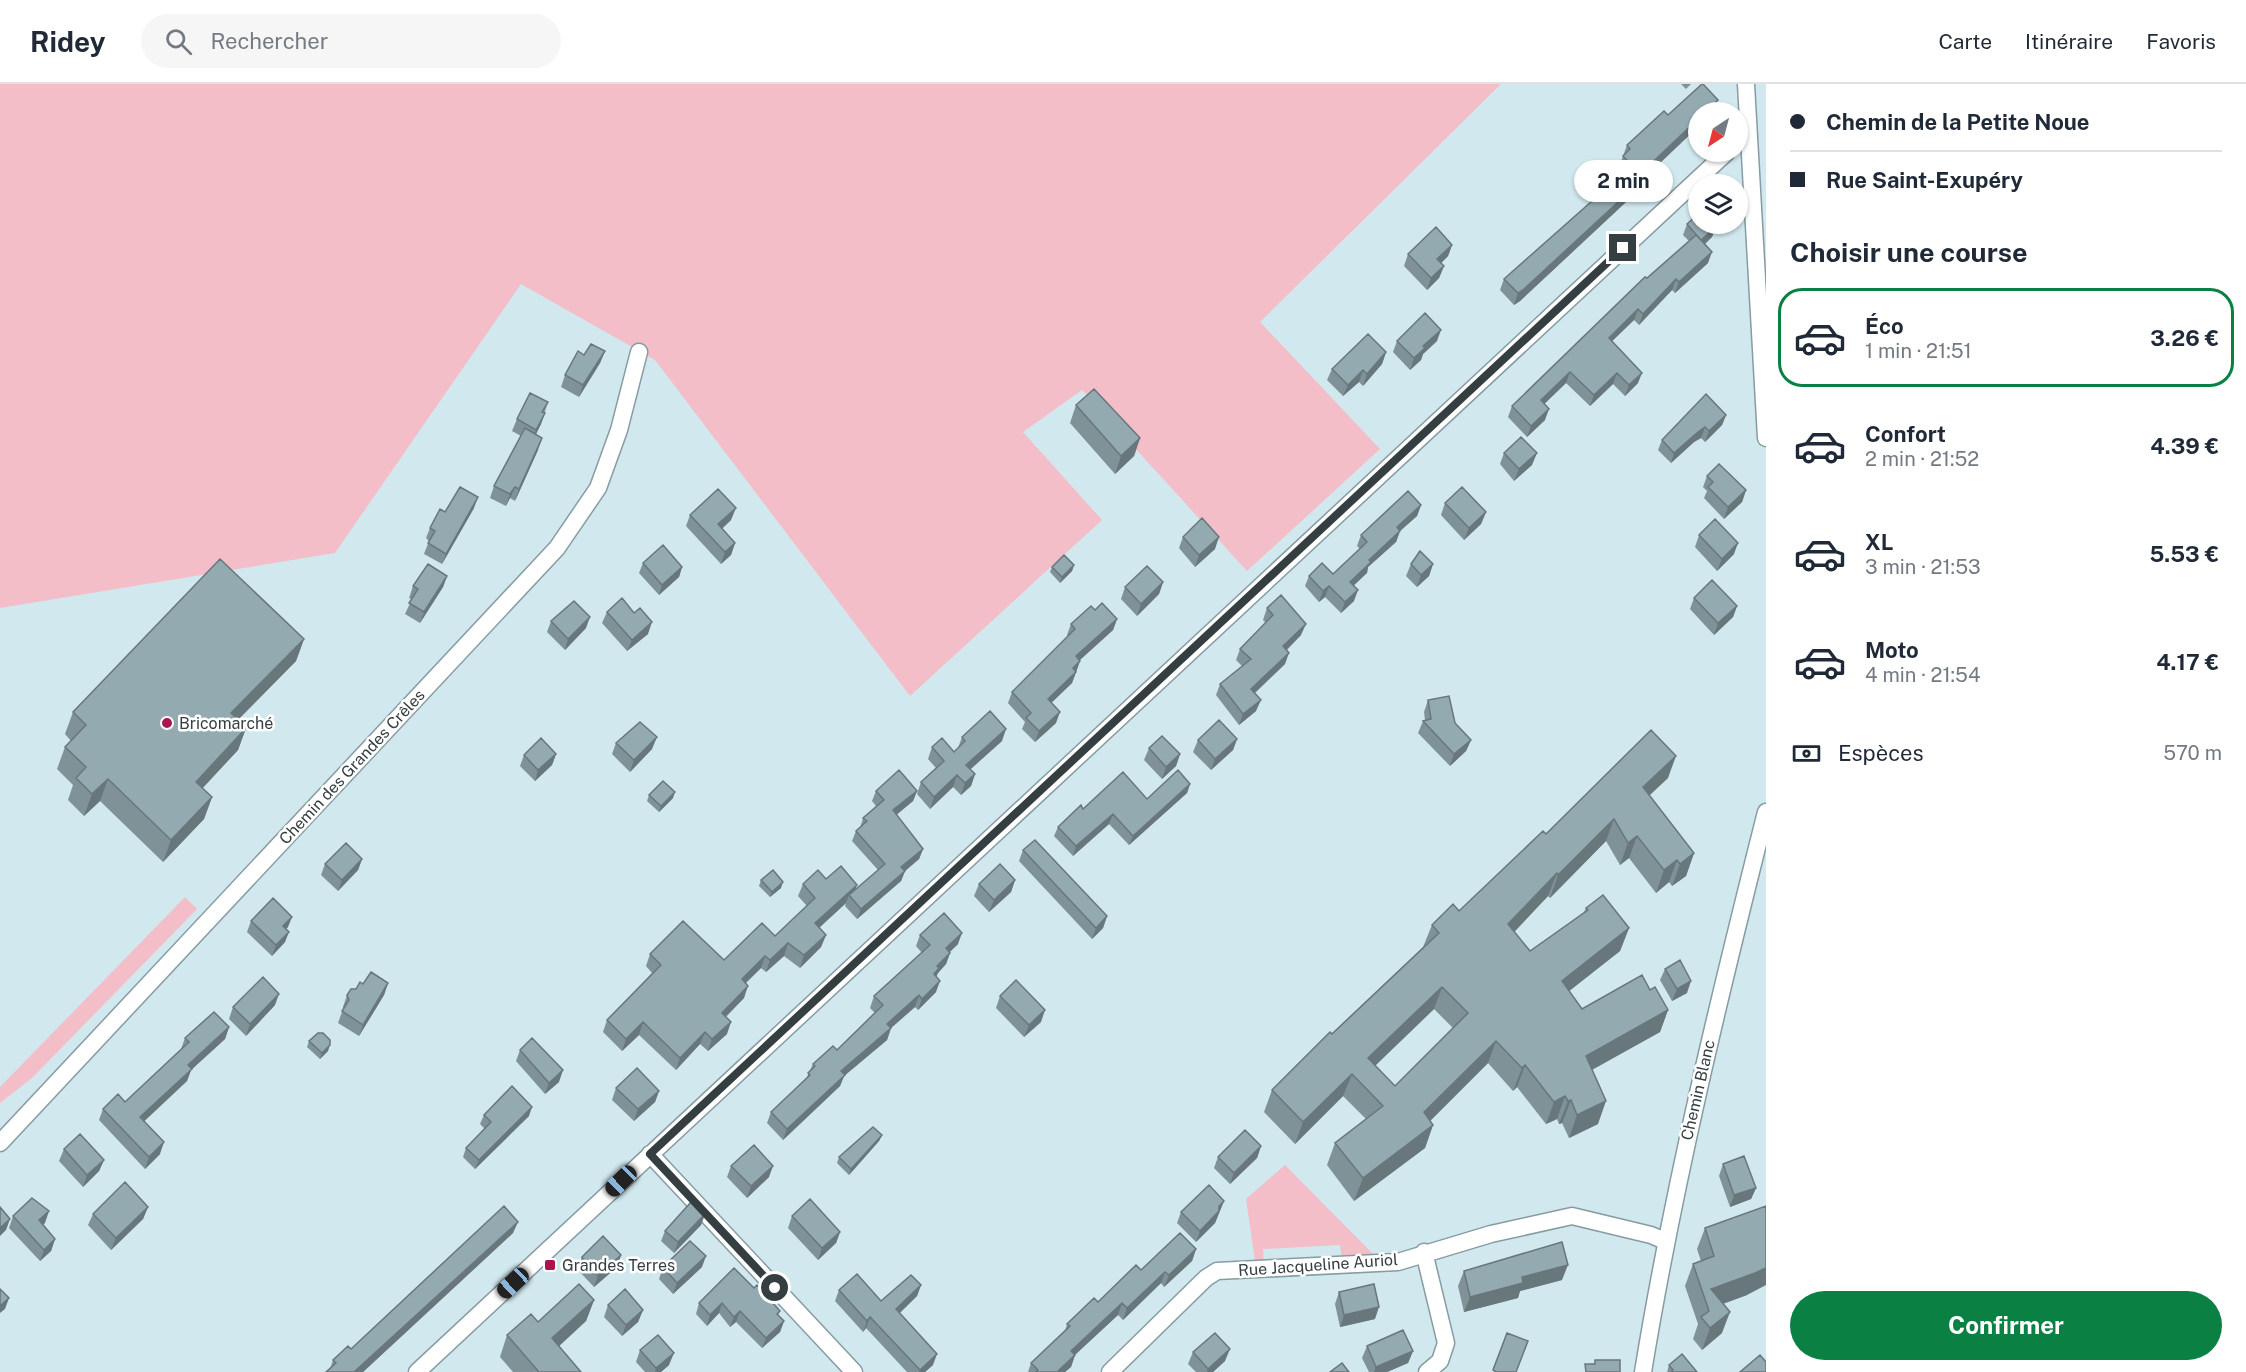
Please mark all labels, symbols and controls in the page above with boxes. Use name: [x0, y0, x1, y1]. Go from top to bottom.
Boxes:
search box: [141, 14, 561, 68]
text: Ridey: [30, 25, 105, 58]
icon: search: [162, 25, 195, 58]
text: Rechercher: [210, 28, 328, 54]
text: Carte: [1938, 29, 1992, 54]
text: Itinéraire: [2025, 29, 2113, 54]
text: Favoris: [2146, 29, 2216, 54]
north arrow: [1688, 102, 1748, 162]
map controls: [1688, 102, 1748, 234]
text: Chemin de la Petite Noue: [1826, 109, 2090, 135]
callout: 2 min: [1574, 161, 1672, 203]
text: Rue Saint-Exupéry: [1826, 167, 2023, 193]
text: 2 min: [1597, 169, 1650, 193]
button: layers: [1688, 174, 1748, 234]
route end: [1609, 234, 1636, 261]
text: Choisir une course: [1790, 236, 2028, 268]
icon: car: [1793, 311, 1847, 365]
text: Éco: [1865, 313, 1904, 339]
text: 3.26 €: [2150, 325, 2219, 351]
text: 1 min · 21:51: [1865, 339, 1972, 363]
icon: car: [1793, 419, 1847, 473]
text: Confort: [1865, 421, 1946, 447]
text: 4.39 €: [2150, 433, 2219, 459]
text: 2 min · 21:52: [1865, 447, 1979, 471]
icon: car: [1793, 527, 1847, 581]
text: XL: [1865, 529, 1893, 555]
text: 5.53 €: [2149, 541, 2219, 567]
text: 3 min · 21:53: [1865, 555, 1981, 579]
icon: car: [1793, 635, 1847, 689]
text: Moto: [1865, 637, 1919, 663]
text: 4.17 €: [2156, 649, 2219, 675]
text: 4 min · 21:54: [1865, 663, 1980, 687]
street label: Chemin des Grandes Crêles: [275, 686, 429, 848]
place label: Bricomarché: [179, 714, 273, 733]
marker: Bricomarché: [160, 716, 174, 730]
icon: cash: [1790, 737, 1823, 770]
text: Espèces: [1838, 740, 1924, 766]
text: 570 m: [2163, 741, 2222, 765]
street label: Chemin Blanc: [1677, 1038, 1719, 1142]
car: [602, 1162, 640, 1200]
street label: Rue Jacqueline Auriol: [1238, 1250, 1399, 1280]
place label: Grandes Terres: [562, 1256, 675, 1275]
marker: Grandes Terres: [543, 1258, 557, 1272]
car: [494, 1264, 532, 1302]
route start: [761, 1274, 788, 1301]
button: Confirmer: [1790, 1291, 2222, 1360]

